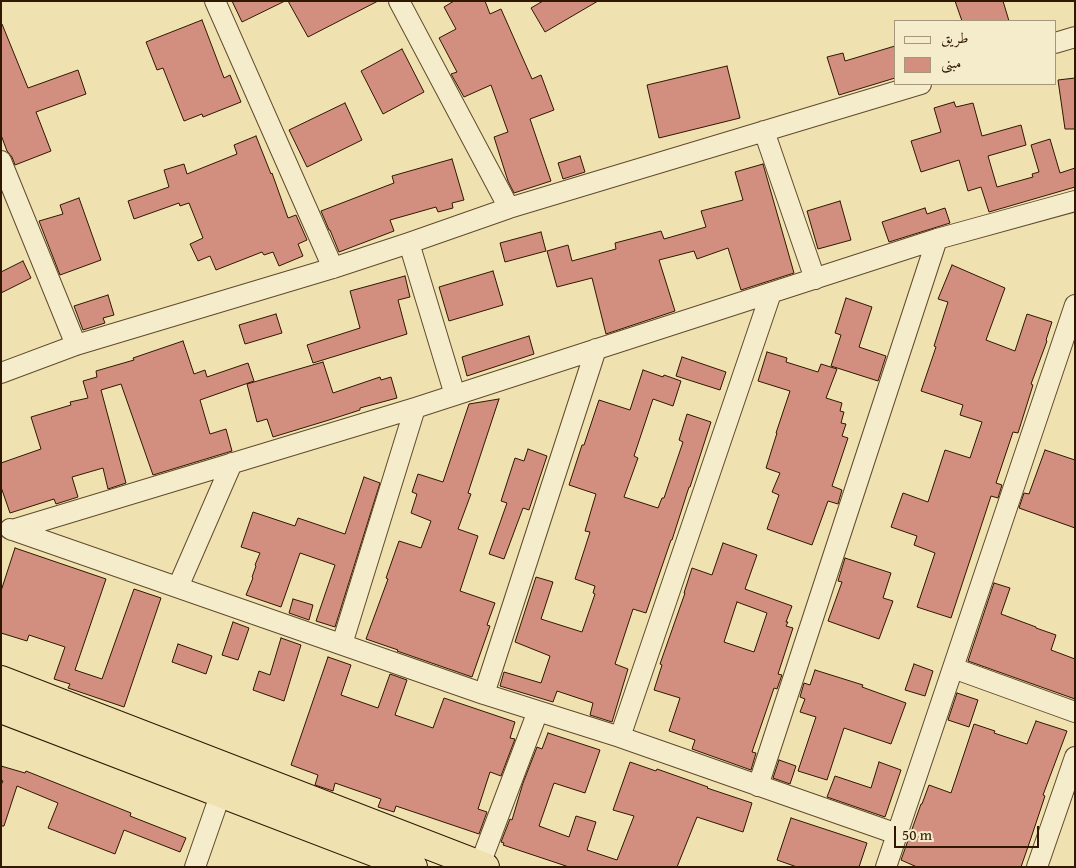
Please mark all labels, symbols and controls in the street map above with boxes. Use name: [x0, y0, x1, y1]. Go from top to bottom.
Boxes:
legend: [894, 20, 1056, 85]
text: طريق: [941, 27, 968, 48]
text: مبنى: [941, 52, 961, 73]
scale bar: [896, 816, 1041, 848]
text: 50 m: [902, 824, 932, 845]

